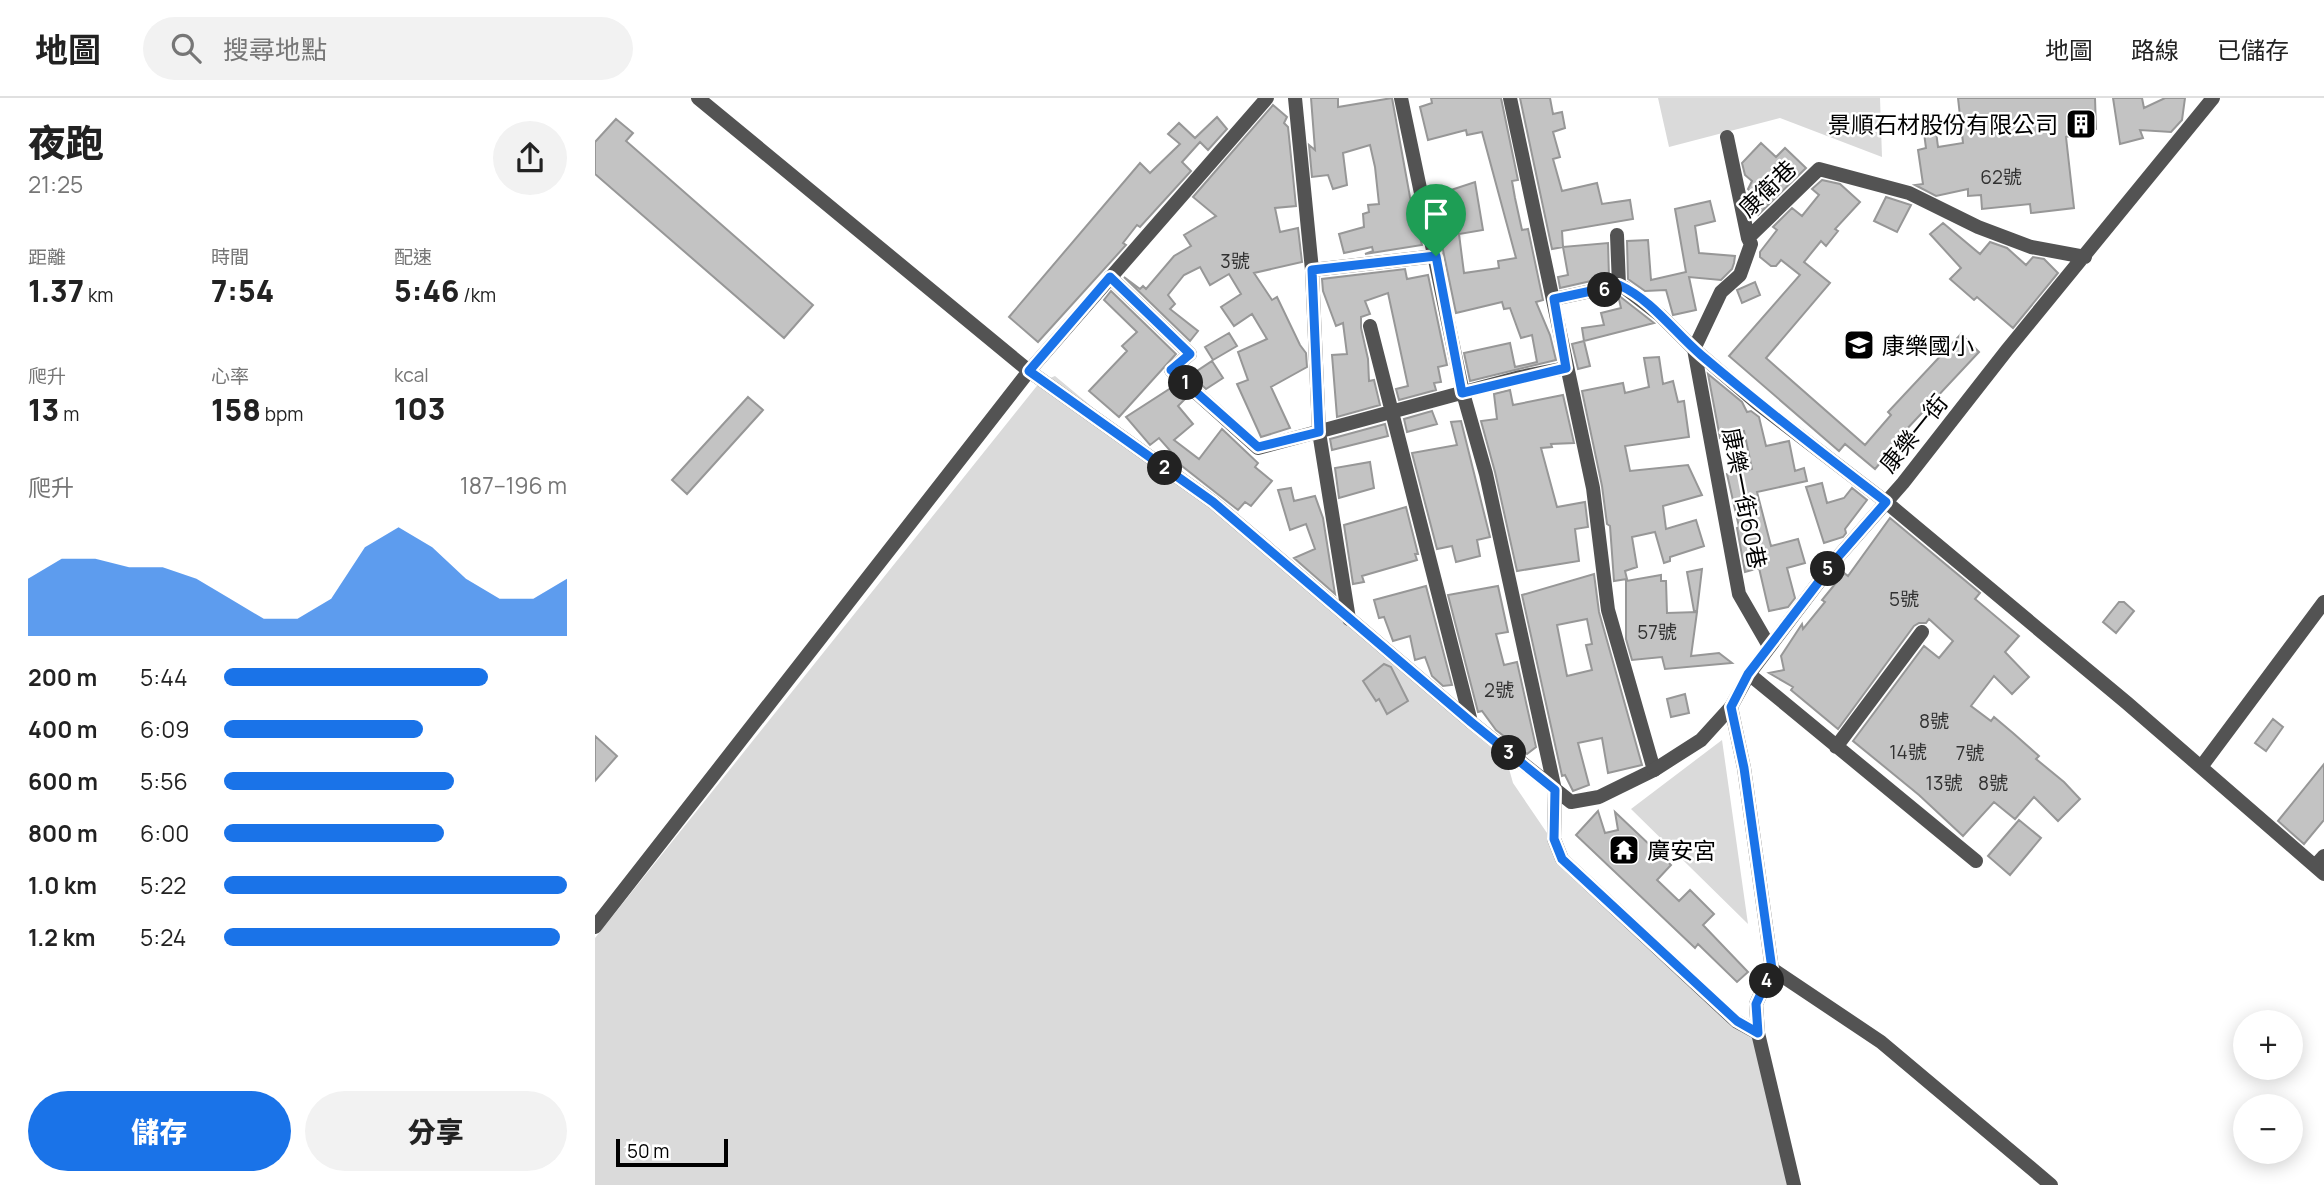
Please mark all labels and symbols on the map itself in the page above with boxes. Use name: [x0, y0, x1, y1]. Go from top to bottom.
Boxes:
building icon: 景順石材股份有限公司: [2064, 107, 2098, 141]
place label: 景順石材股份有限公司: [1828, 108, 2058, 140]
street label: 康衛巷: [1731, 153, 1803, 223]
house number: 62號: [1980, 164, 2022, 190]
pin: [1406, 184, 1466, 256]
house number: 3號: [1220, 248, 1250, 274]
pin: 6: [1587, 272, 1623, 308]
school or university icon: 康樂國小: [1842, 328, 1876, 362]
place label: 康樂國小: [1882, 329, 1974, 361]
pin: 1: [1169, 366, 1203, 400]
street label: 康樂一街: [1872, 387, 1954, 479]
street label: 康樂一街60巷: [1716, 425, 1774, 571]
pin: 2: [1147, 450, 1183, 486]
pin: 5: [1811, 552, 1845, 587]
house number: 5號: [1889, 586, 1919, 612]
house number: 57號: [1637, 619, 1677, 645]
house number: 2號: [1484, 677, 1514, 703]
house number: 8號: [1919, 708, 1949, 734]
pin: 3: [1492, 736, 1527, 770]
house number: 14號: [1889, 739, 1927, 765]
house number: 7號: [1956, 740, 1984, 766]
house number: 13號: [1926, 770, 1962, 796]
house number: 8號: [1978, 770, 2008, 796]
temple icon: 廣安宮: [1607, 833, 1641, 867]
place label: 廣安宮: [1647, 834, 1716, 866]
pin: 4: [1749, 964, 1785, 998]
scale bar: [616, 1136, 728, 1168]

